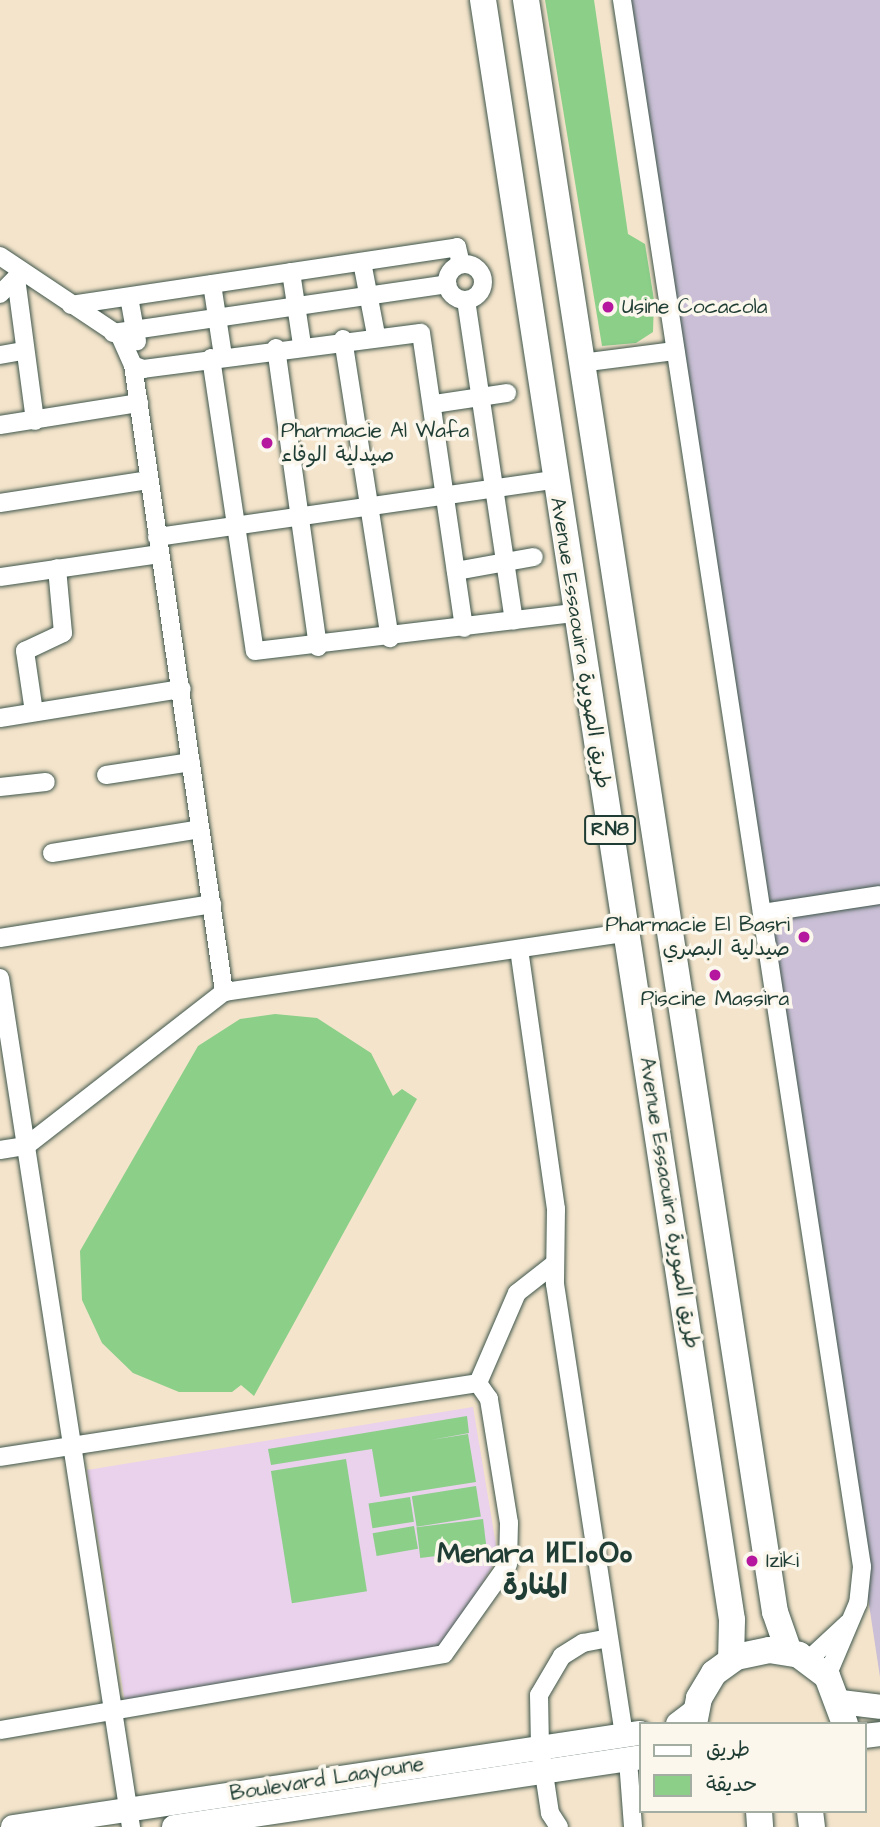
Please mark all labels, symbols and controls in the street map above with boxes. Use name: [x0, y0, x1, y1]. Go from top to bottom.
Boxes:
place label: Usine Cocacola: [622, 294, 768, 320]
marker: Usine Cocacola: [600, 299, 616, 315]
place label: Pharmacie Al Wafa صيدلية الوفاء: [281, 418, 469, 468]
marker: Pharmacie Al Wafa صيدلية الوفاء: [259, 435, 275, 451]
street label: Avenue Essaouira طريق الصويرة: [544, 495, 616, 791]
road number: RN8: [584, 814, 636, 846]
place label: Pharmacie El Basri صيدلية البصري: [606, 912, 790, 962]
marker: Pharmacie El Basri صيدلية البصري: [796, 929, 812, 945]
marker: Piscine Massira: [707, 967, 723, 983]
place label: Piscine Massira: [641, 986, 789, 1012]
street label: Avenue Essaouira طريق الصويرة: [633, 1055, 705, 1351]
district label: Menara ⵍⵎⵏⴰⵔⴰ المنارة: [437, 1537, 633, 1603]
place label: Iziki: [766, 1548, 799, 1574]
marker: Iziki: [744, 1553, 760, 1569]
legend: [638, 1722, 866, 1813]
text: طريق: [706, 1735, 750, 1764]
street label: Boulevard Laayoune: [228, 1751, 426, 1807]
text: حديقة: [706, 1770, 757, 1799]

